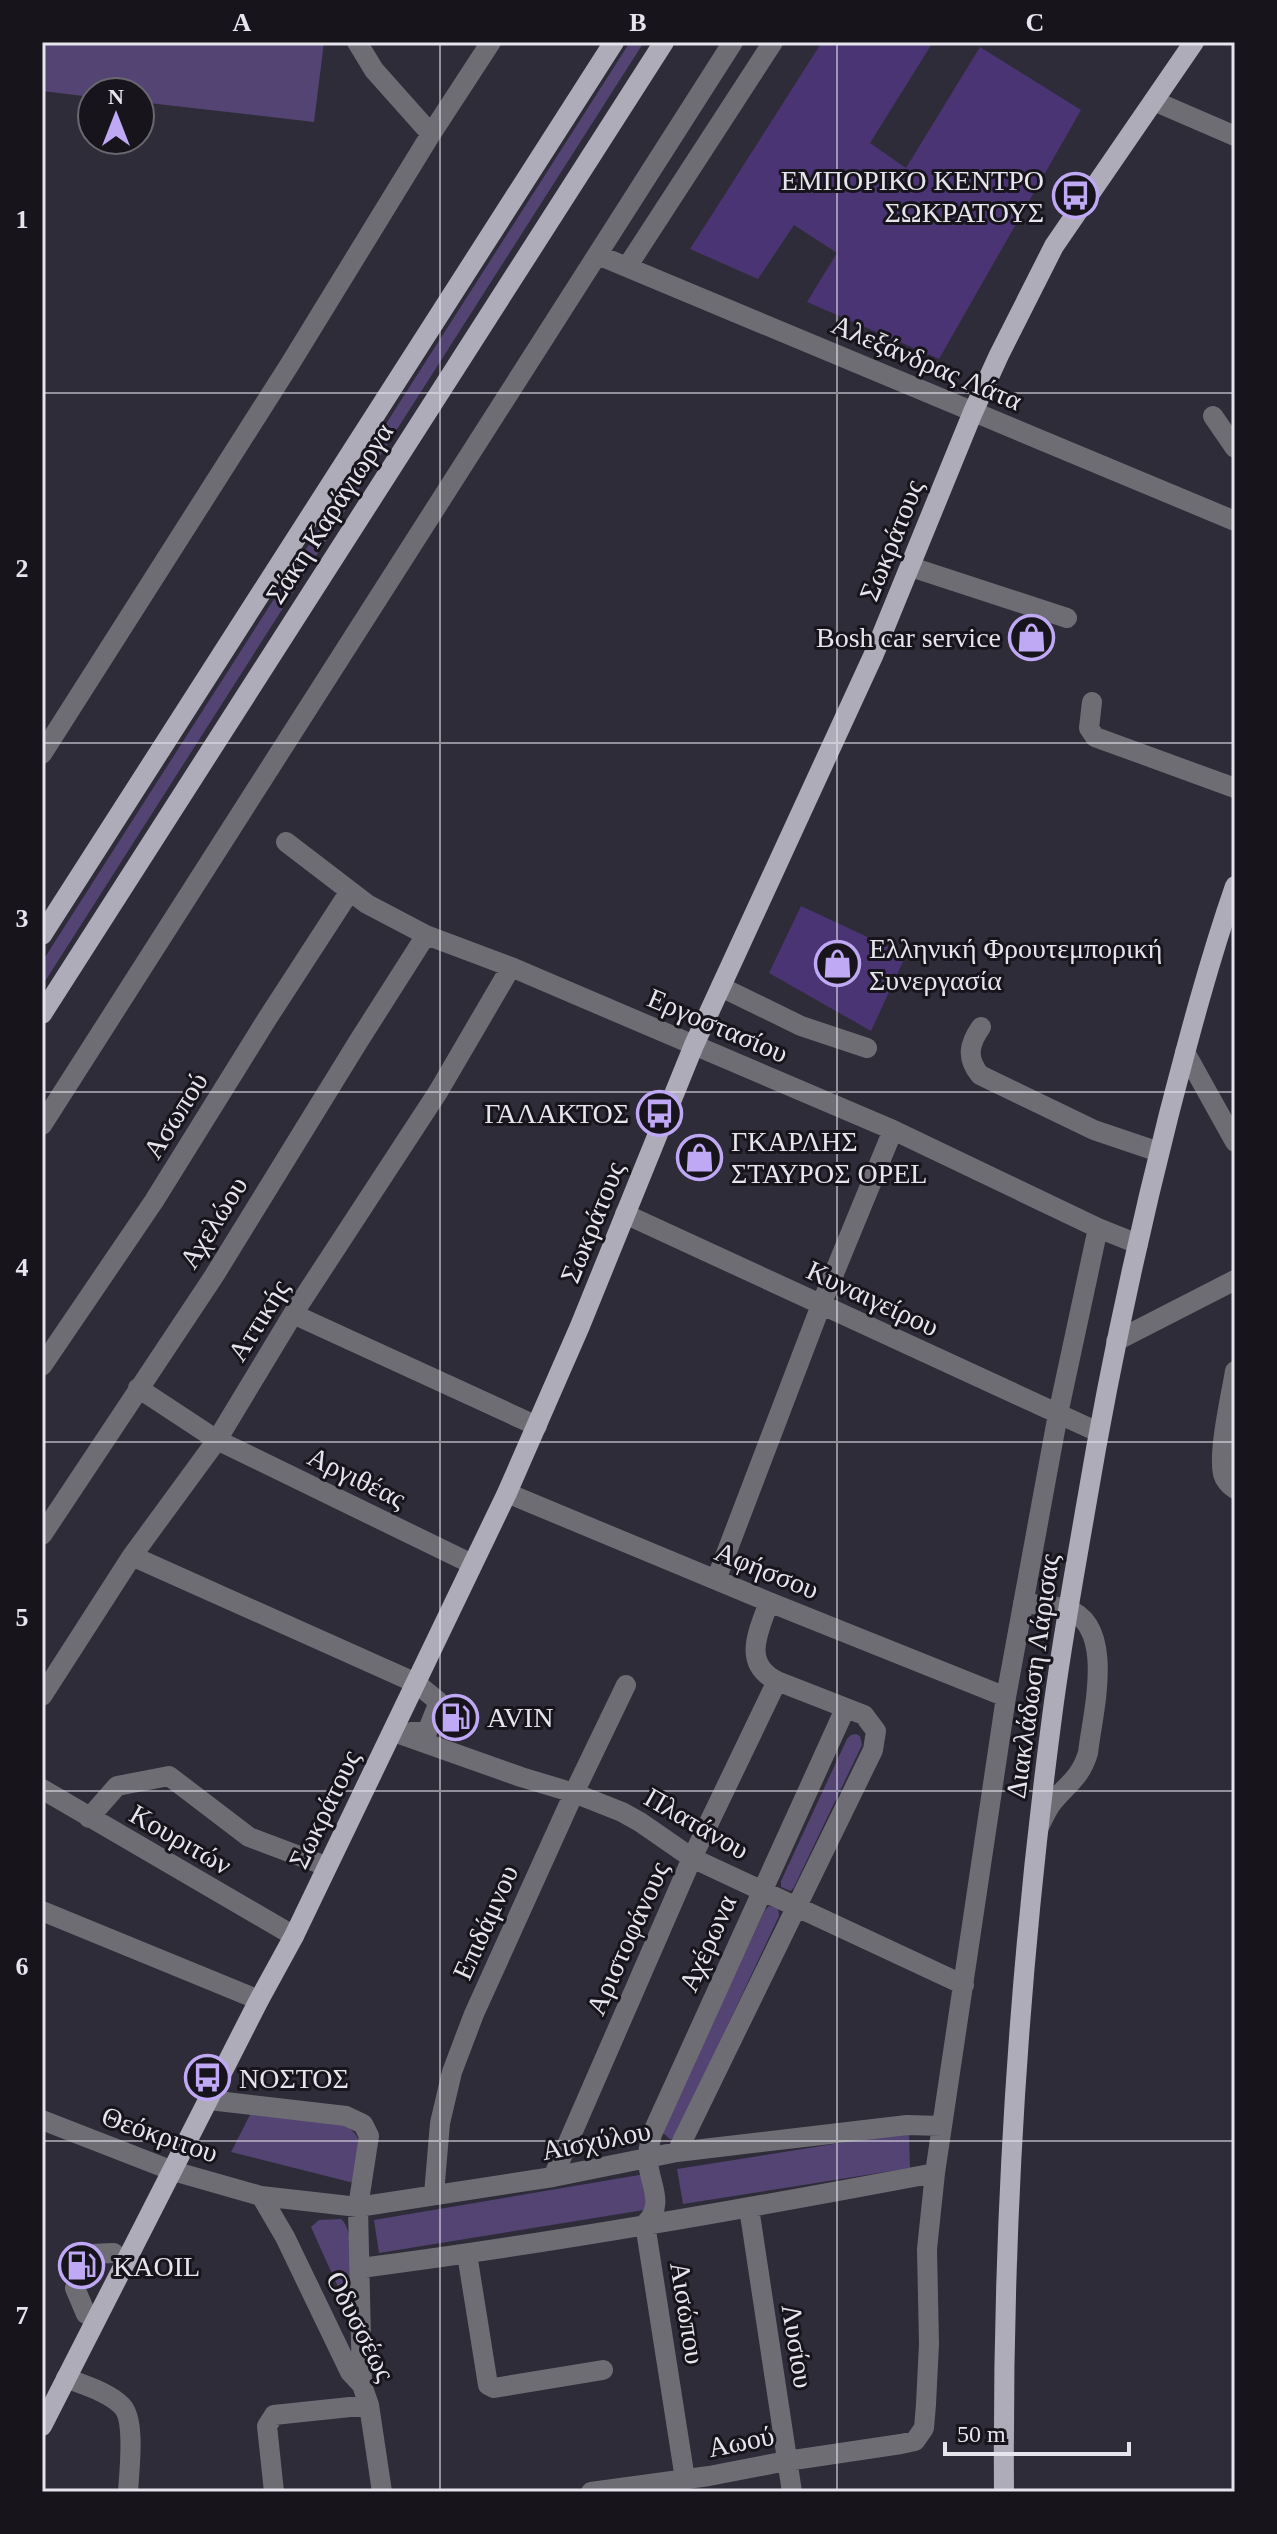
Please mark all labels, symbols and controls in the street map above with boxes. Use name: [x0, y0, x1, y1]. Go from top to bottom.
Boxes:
text: A: [233, 8, 252, 37]
text: B: [629, 8, 647, 37]
text: C: [1026, 8, 1044, 37]
north arrow: [76, 76, 156, 156]
text: N: [108, 84, 124, 109]
place label: ΕΜΠΟΡΙΚΟ ΚΕΝΤΡΟ ΣΩΚΡΑΤΟΥΣ: [781, 165, 1044, 228]
bus stop icon: ΕΜΠΟΡΙΚΟ ΚΕΝΤΡΟ ΣΩΚΡΑΤΟΥΣ: [1051, 172, 1099, 220]
text: 1: [16, 205, 29, 234]
street label: Αλεξάνδρας Λάτα: [827, 308, 1027, 417]
street label: Σάκη Καράγιωργα: [260, 417, 399, 609]
street label: Σωκράτους: [853, 475, 930, 605]
text: 2: [16, 554, 29, 583]
shop icon: Bosh car service: [1008, 613, 1056, 661]
place label: Bosh car service: [816, 622, 1001, 653]
text: 3: [16, 904, 29, 933]
place label: Ελληνική Φρουτεμπορική Συνεργασία: [869, 933, 1162, 996]
shop icon: Ελληνική Φρουτεμπορική Συνεργασία: [814, 940, 862, 988]
street label: Εργοστασίου: [643, 982, 792, 1069]
street label: Ασωπού: [137, 1066, 214, 1164]
bus stop icon: ΓΑΛΑΚΤΟΣ: [636, 1089, 684, 1137]
place label: ΓΑΛΑΚΤΟΣ: [484, 1098, 629, 1129]
place label: ΓΚΑΡΛΗΣ ΣΤΑΥΡΟΣ OPEL: [731, 1126, 927, 1189]
shop icon: ΓΚΑΡΛΗΣ ΣΤΑΥΡΟΣ OPEL: [676, 1133, 724, 1181]
street label: Σωκράτους: [554, 1157, 631, 1287]
street label: Αχελώου: [173, 1171, 254, 1274]
text: 4: [16, 1253, 29, 1282]
street label: Κυναιγείρου: [802, 1254, 944, 1343]
street label: Αττικής: [221, 1274, 295, 1367]
street label: Αργιθέας: [303, 1440, 411, 1514]
street label: Αφήσσου: [710, 1536, 823, 1605]
street label: Διακλάδωση Λάρισας: [1000, 1552, 1065, 1800]
text: 5: [16, 1603, 29, 1632]
fuel station icon: AVIN: [432, 1693, 480, 1741]
place label: AVIN: [487, 1702, 553, 1733]
street label: Σωκράτους: [283, 1745, 366, 1873]
street label: Πλατάνου: [639, 1781, 754, 1866]
street label: Κουριτών: [125, 1798, 237, 1881]
street label: Αριστοφάνους: [580, 1857, 675, 2020]
street label: Επιδάμνου: [446, 1860, 524, 1984]
street label: Αχέρωνα: [673, 1890, 743, 1996]
text: 6: [16, 1952, 29, 1981]
bus stop icon: ΝΟΣΤΟΣ: [184, 2054, 232, 2102]
place label: ΝΟΣΤΟΣ: [239, 2063, 349, 2094]
street label: Θεόκριτου: [98, 2100, 222, 2169]
street label: Αισχύλου: [539, 2115, 653, 2166]
fuel station icon: KAOIL: [58, 2242, 106, 2290]
place label: KAOIL: [113, 2251, 200, 2282]
street label: Αισώπου: [664, 2260, 711, 2367]
street label: Οδυσσέως: [320, 2266, 401, 2386]
text: 7: [16, 2301, 29, 2330]
street label: Λυσίου: [776, 2302, 819, 2390]
scale bar: [945, 2406, 1129, 2456]
street label: Αωού: [705, 2420, 777, 2463]
text: 50 m: [957, 2421, 1006, 2447]

